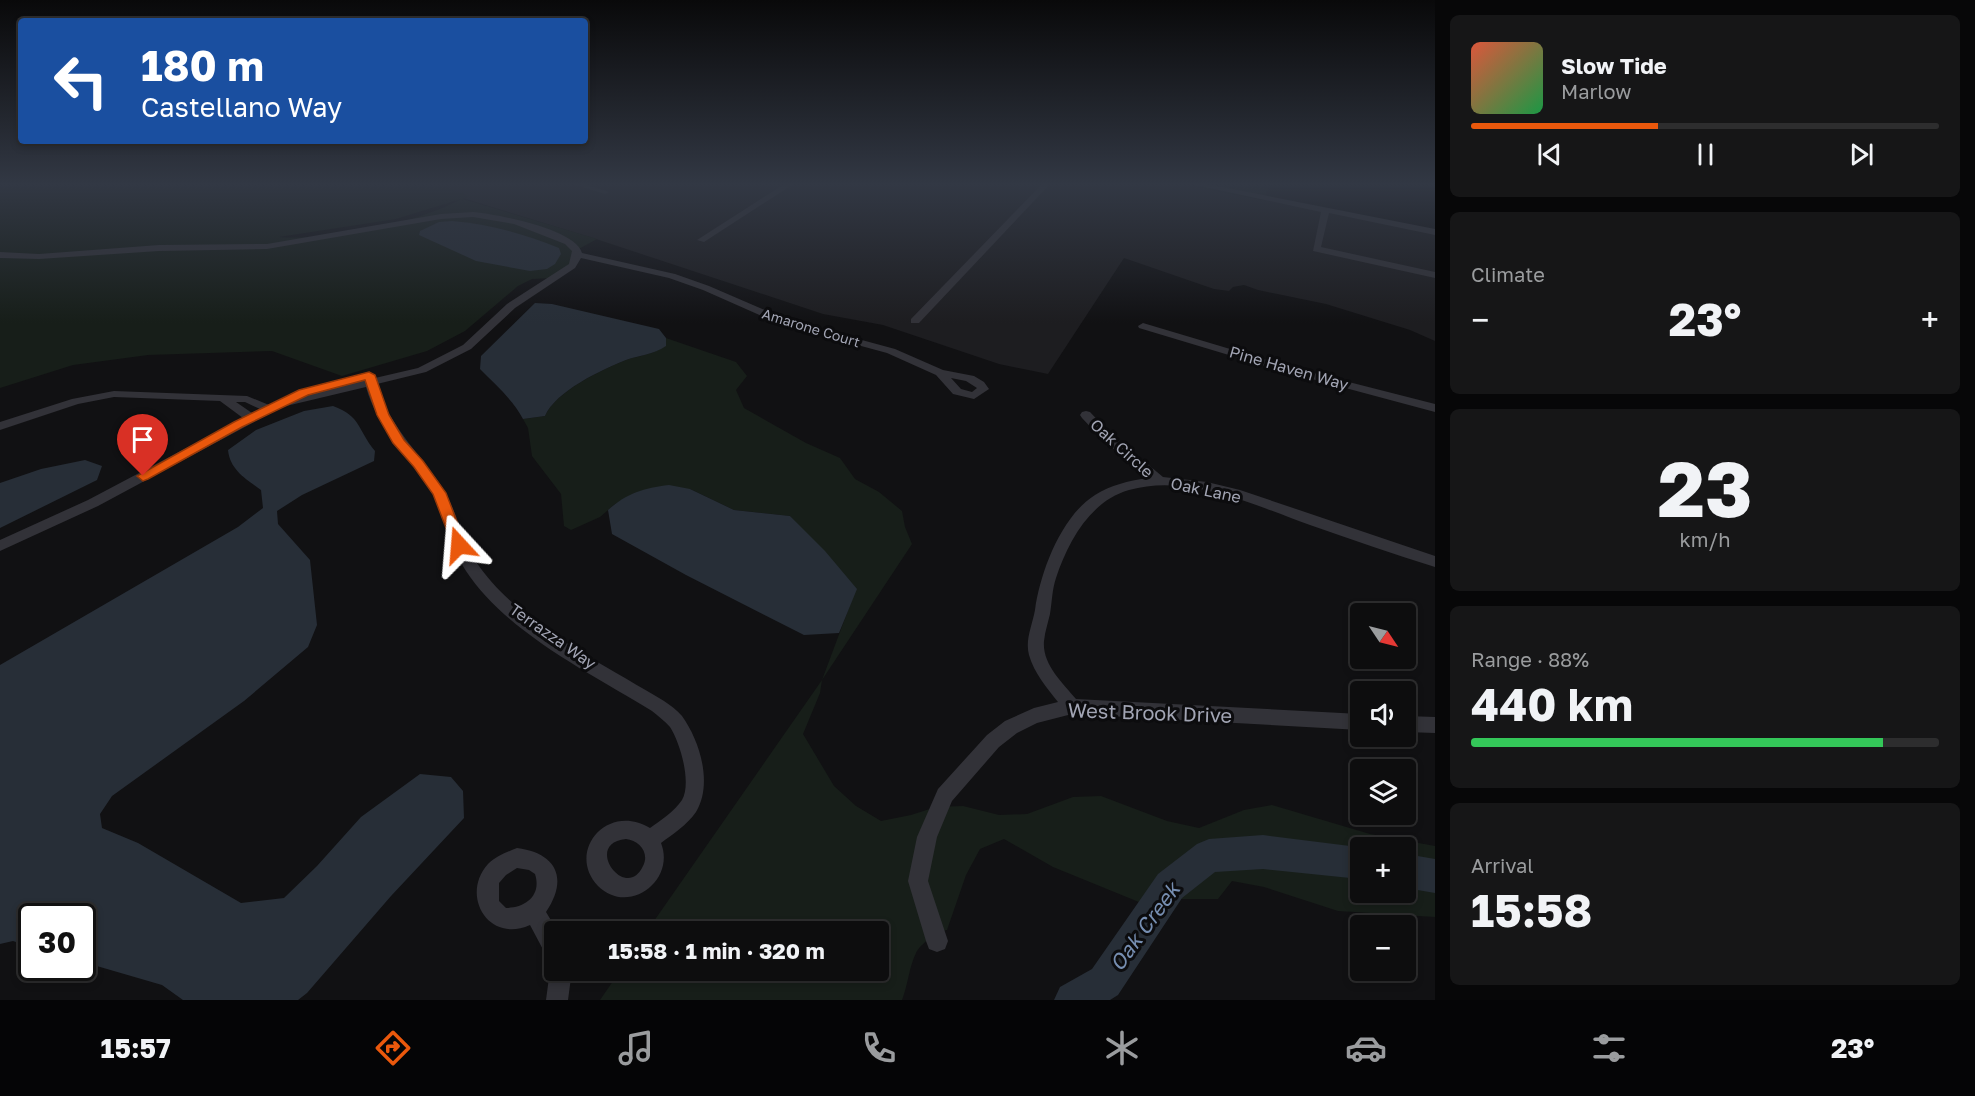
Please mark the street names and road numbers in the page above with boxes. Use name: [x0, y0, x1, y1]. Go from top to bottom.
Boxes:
street label: Amarone Court: [760, 305, 862, 350]
street label: Pine Haven Way: [1227, 341, 1351, 395]
street label: Oak Circle: [1086, 414, 1158, 482]
street label: Oak Lane: [1169, 473, 1243, 507]
street label: Terrazza Way: [506, 599, 600, 673]
street label: West Brook Drive: [1067, 697, 1233, 727]

